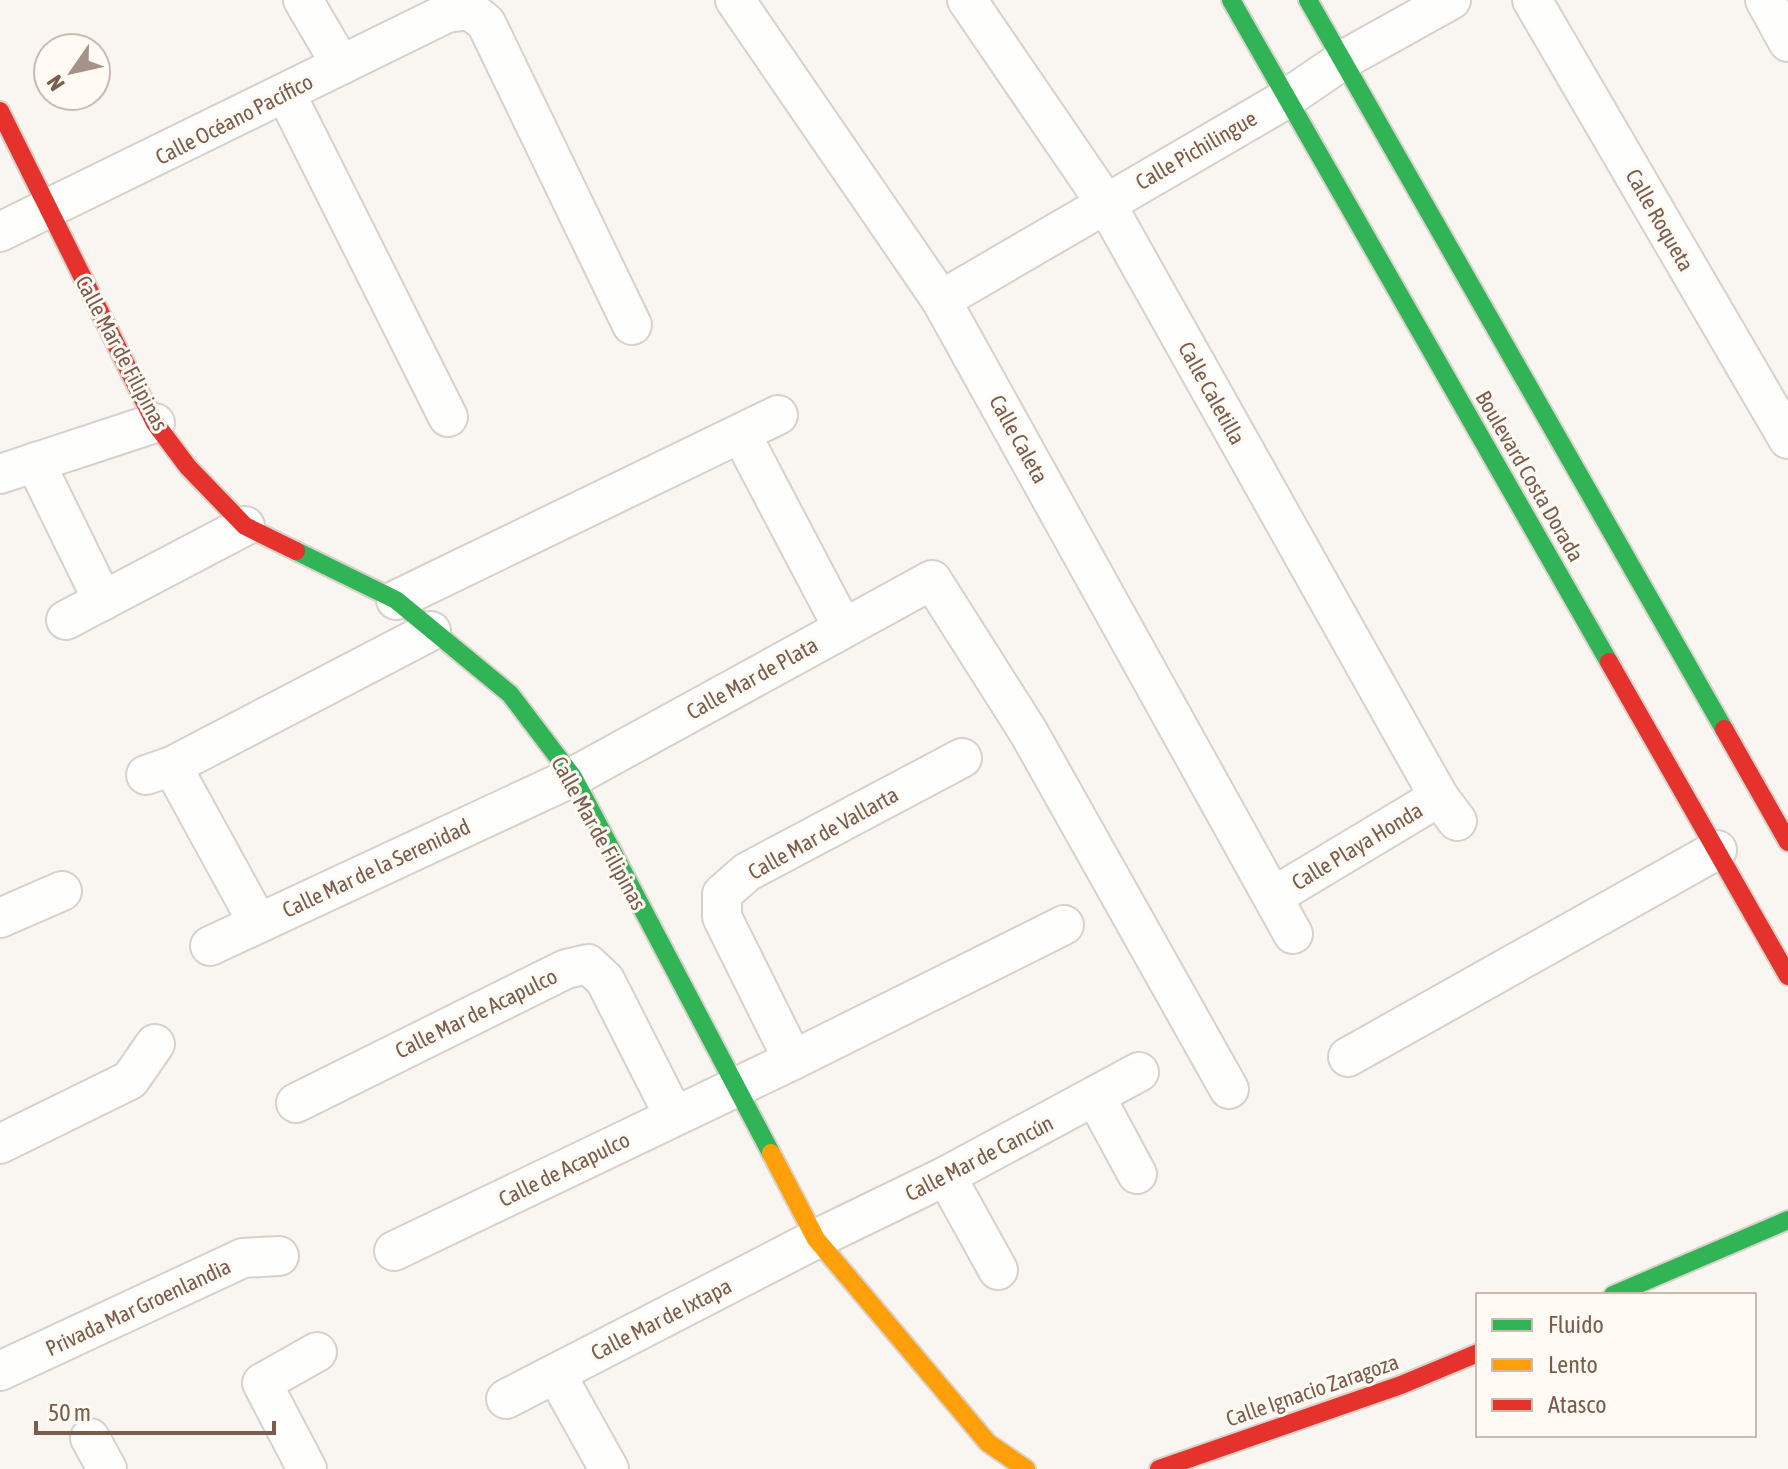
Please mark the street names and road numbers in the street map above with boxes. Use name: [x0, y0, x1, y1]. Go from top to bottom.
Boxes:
street label: Calle Océano Pacífico: [151, 68, 317, 170]
street label: Calle Pichilingue: [1131, 105, 1261, 195]
street label: Calle Roqueta: [1620, 164, 1700, 276]
street label: Calle Mar de Filipinas: [70, 271, 174, 435]
street label: Calle Caletilla: [1173, 337, 1251, 449]
street label: Boulevard Costa Dorada: [1470, 386, 1590, 566]
street label: Calle Caleta: [984, 390, 1054, 488]
street label: Calle Mar de Plata: [682, 631, 822, 725]
street label: Calle Mar de Filipinas: [546, 752, 652, 914]
street label: Calle Mar de Vallarta: [743, 781, 903, 885]
street label: Calle Playa Honda: [1287, 797, 1427, 895]
street label: Calle Mar de la Serenidad: [278, 813, 474, 923]
street label: Calle Mar de Acapulco: [391, 963, 561, 1063]
street label: Calle Mar de Cancún: [901, 1109, 1057, 1207]
street label: Calle de Acapulco: [494, 1126, 634, 1212]
street label: Privada Mar Groenlandia: [41, 1253, 235, 1361]
street label: Calle Mar de Ixtapa: [586, 1272, 736, 1366]
street label: Calle Ignacio Zaragoza: [1222, 1348, 1402, 1432]

